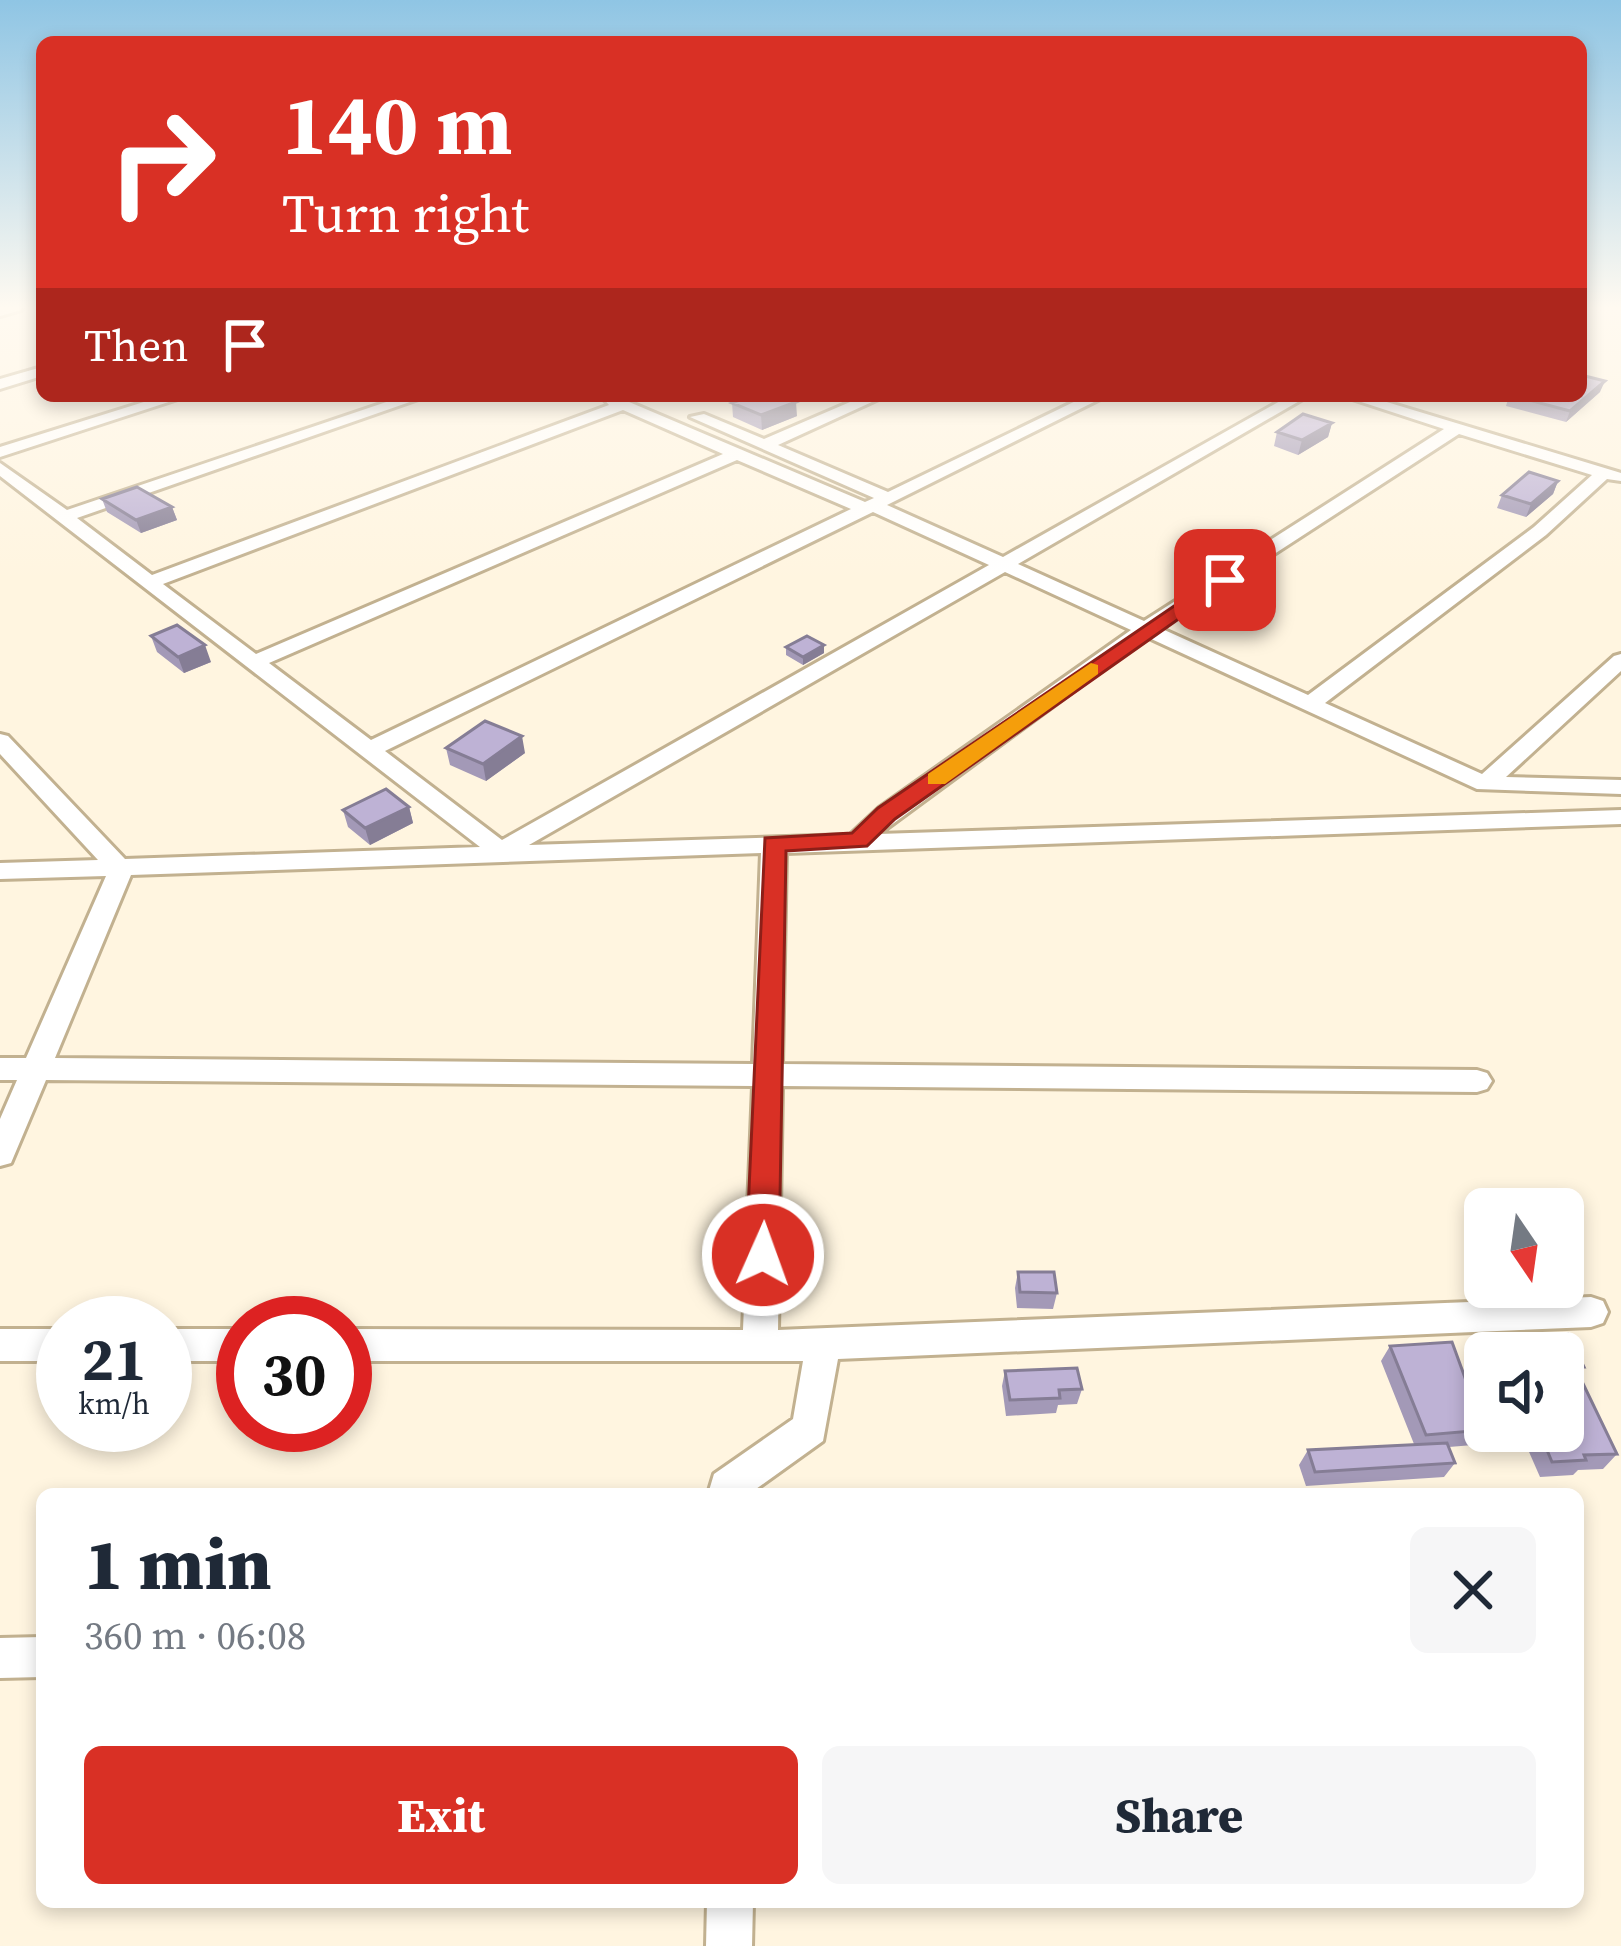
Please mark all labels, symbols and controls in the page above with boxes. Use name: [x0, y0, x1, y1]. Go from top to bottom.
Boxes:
text: 140 m: [282, 67, 513, 182]
icon: right: [84, 84, 240, 240]
text: Turn right: [282, 176, 529, 250]
icon: arrive: [212, 312, 278, 378]
text: Then: [84, 314, 188, 376]
pin: [1174, 529, 1276, 631]
icon: arrive: [1192, 547, 1258, 613]
north arrow: [1464, 1188, 1584, 1308]
map controls: [1464, 1188, 1584, 1452]
position arrow: [700, 1192, 826, 1318]
speed limit sign: 30: [216, 1296, 372, 1452]
text: 21: [81, 1318, 147, 1400]
button: sound: [1464, 1332, 1584, 1452]
text: km/h: [78, 1383, 150, 1424]
text: 1 min: [84, 1514, 272, 1613]
button: close: [1410, 1527, 1536, 1653]
text: 360 m · 06:08: [84, 1609, 306, 1662]
button: Exit: [84, 1746, 798, 1884]
button: Share: [822, 1746, 1536, 1884]

